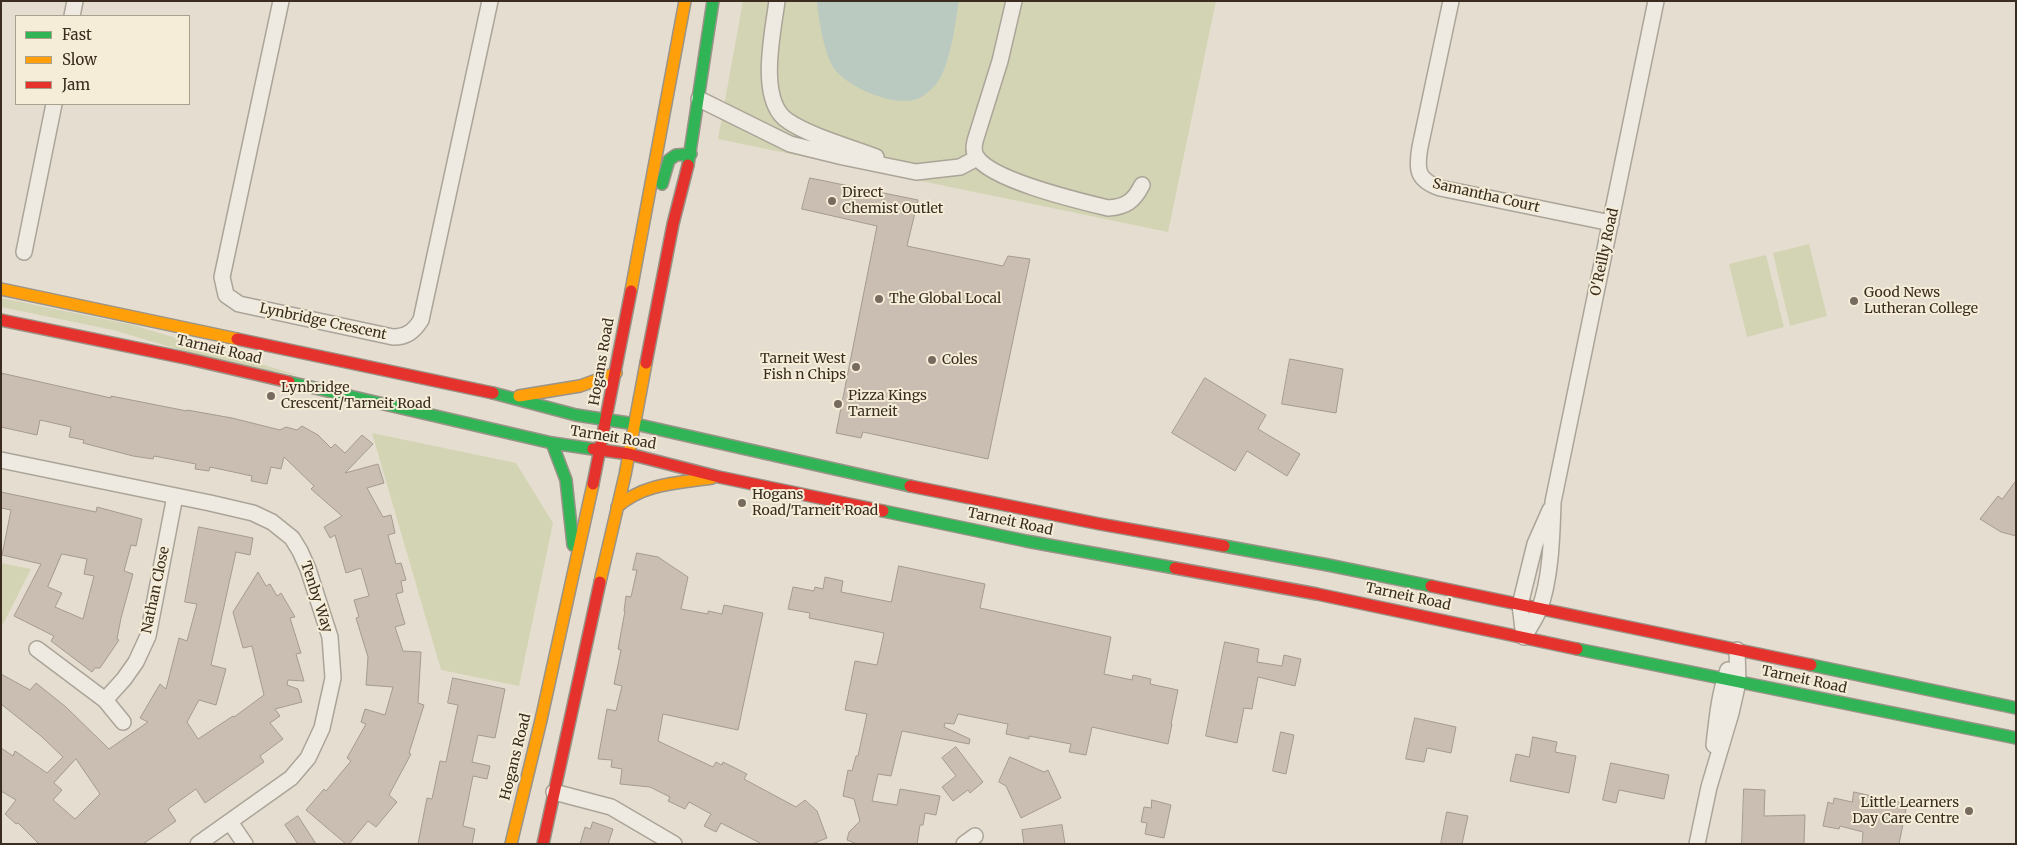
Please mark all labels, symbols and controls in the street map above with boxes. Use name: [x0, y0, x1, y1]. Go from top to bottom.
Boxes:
legend: [15, 15, 190, 105]
text: Fast: [62, 25, 92, 44]
text: Slow: [62, 50, 97, 69]
text: Jam: [62, 75, 90, 94]
street label: Samantha Court: [1431, 175, 1541, 217]
place label: Direct Chemist Outlet: [842, 185, 943, 218]
marker: Direct Chemist Outlet: [826, 195, 838, 207]
street label: O'Reilly Road: [1587, 207, 1623, 297]
place label: Good News Lutheran College: [1864, 285, 1978, 318]
place label: The Global Local: [889, 291, 1001, 307]
marker: The Global Local: [873, 293, 885, 305]
marker: Good News Lutheran College: [1848, 295, 1860, 307]
street label: Lynbridge Crescent: [258, 300, 388, 344]
street label: Hogans Road: [586, 317, 618, 407]
street label: Tarneit Road: [175, 332, 263, 368]
place label: Tarneit West Fish n Chips: [760, 351, 846, 384]
place label: Coles: [942, 352, 978, 368]
marker: Coles: [926, 354, 938, 366]
marker: Tarneit West Fish n Chips: [850, 361, 862, 373]
place label: Lynbridge Crescent/Tarneit Road: [281, 380, 431, 412]
place label: Pizza Kings Tarneit: [848, 388, 927, 421]
marker: Lynbridge Crescent/Tarneit Road: [265, 390, 277, 402]
marker: Pizza Kings Tarneit: [832, 398, 844, 410]
street label: Tarneit Road: [569, 423, 657, 453]
place label: Hogans Road/Tarneit Road: [752, 487, 878, 520]
marker: Hogans Road/Tarneit Road: [736, 497, 748, 509]
street label: Tarneit Road: [966, 505, 1054, 539]
street label: Nathan Close: [139, 545, 173, 635]
street label: Tenby Way: [297, 559, 335, 635]
street label: Tarneit Road: [1364, 580, 1452, 614]
street label: Tarneit Road: [1760, 663, 1848, 697]
street label: Hogans Road: [497, 712, 535, 802]
place label: Little Learners Day Care Centre: [1852, 795, 1959, 828]
marker: Little Learners Day Care Centre: [1963, 805, 1975, 817]

